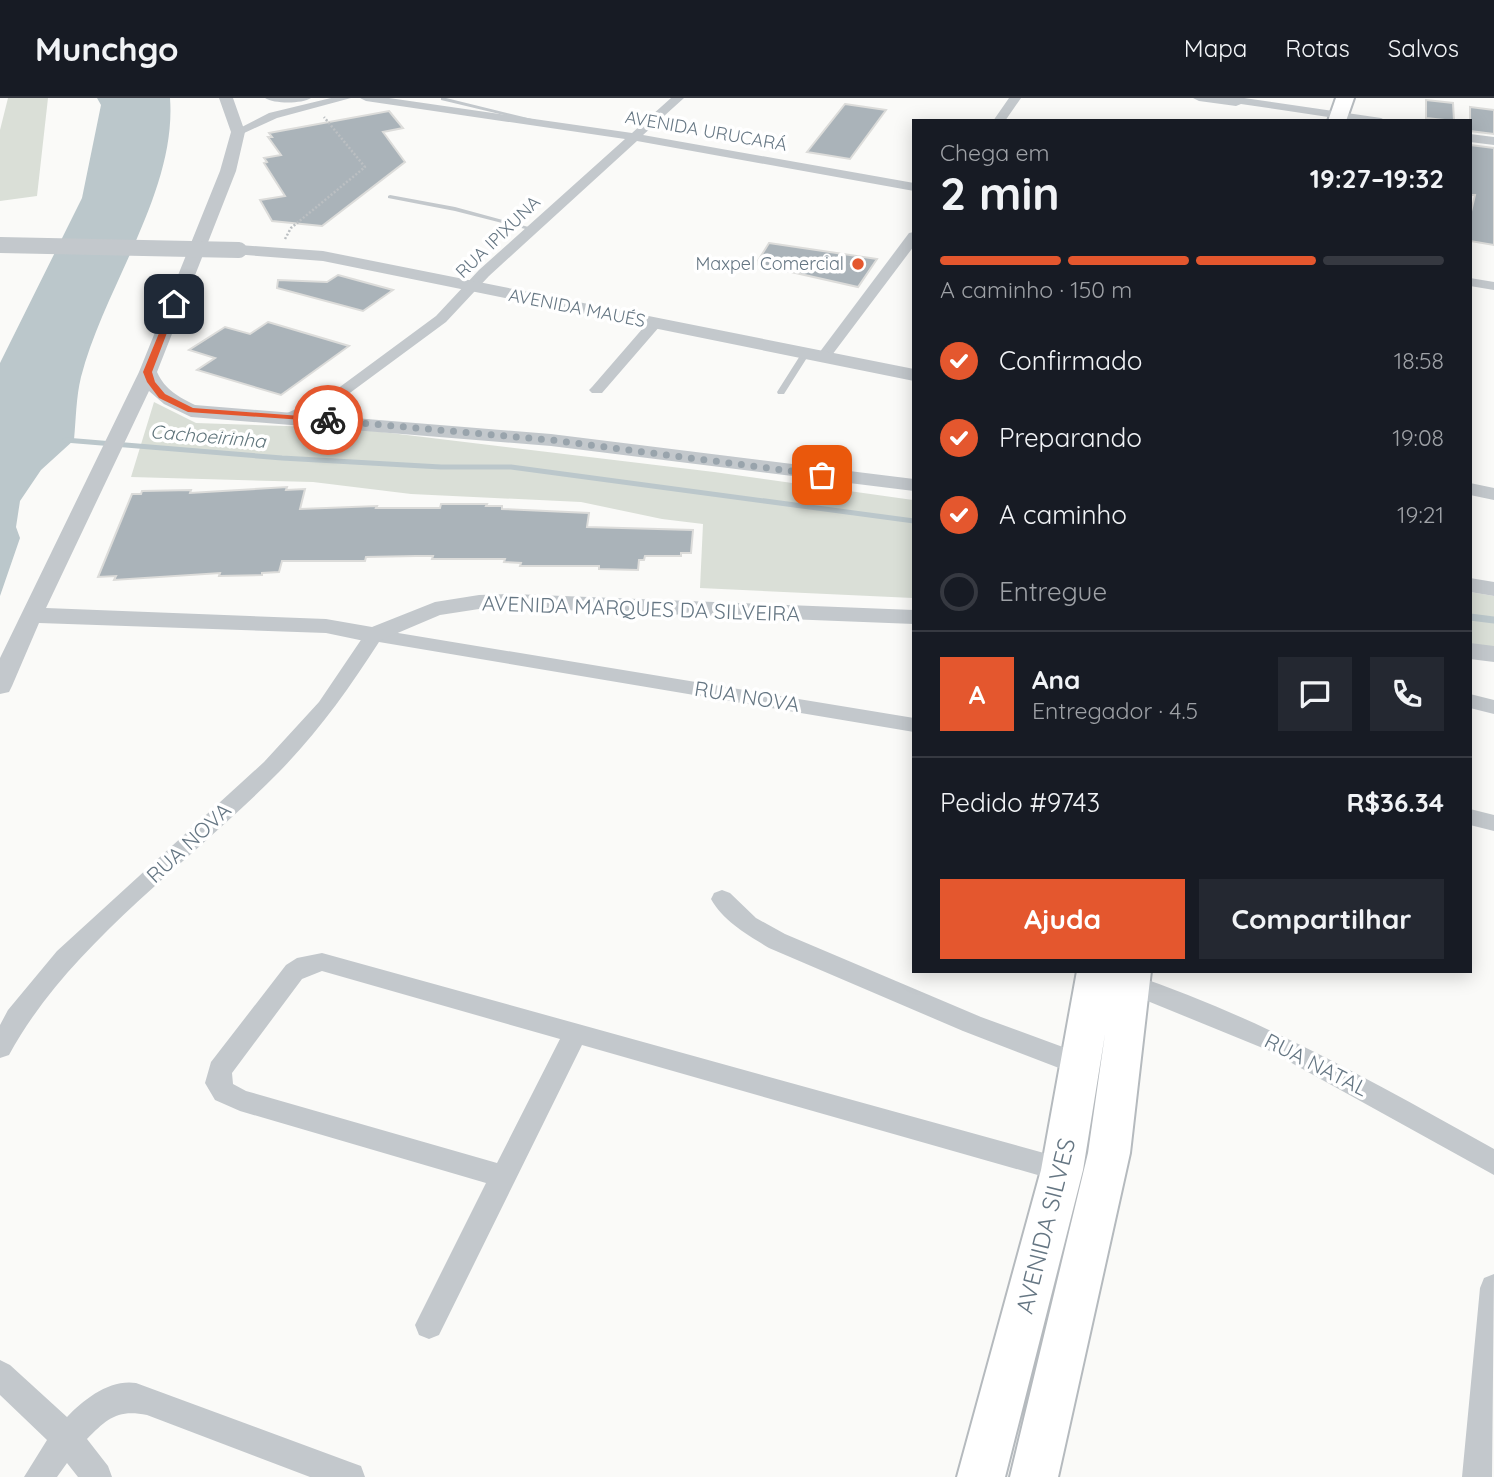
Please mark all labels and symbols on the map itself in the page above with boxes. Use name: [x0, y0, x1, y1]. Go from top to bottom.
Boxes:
street label: AVENIDA URUCARÁ: [623, 105, 789, 156]
street label: RUA IPIXUNA: [450, 190, 545, 283]
place label: Maxpel Comercial: [695, 252, 844, 275]
marker: Maxpel Comercial: [850, 256, 866, 272]
pin: [144, 274, 204, 334]
street label: AVENIDA MAUÉS: [507, 283, 647, 332]
courier: [293, 385, 363, 455]
water label: Cachoeirinha: [149, 419, 268, 453]
pin: [792, 445, 852, 505]
street label: AVENIDA MARQUES DA SILVEIRA: [482, 589, 801, 627]
street label: RUA NOVA: [693, 675, 802, 717]
street label: RUA NOVA: [141, 797, 236, 888]
street label: RUA NATAL: [1261, 1027, 1372, 1101]
street label: AVENIDA SILVES: [1009, 1135, 1081, 1317]

